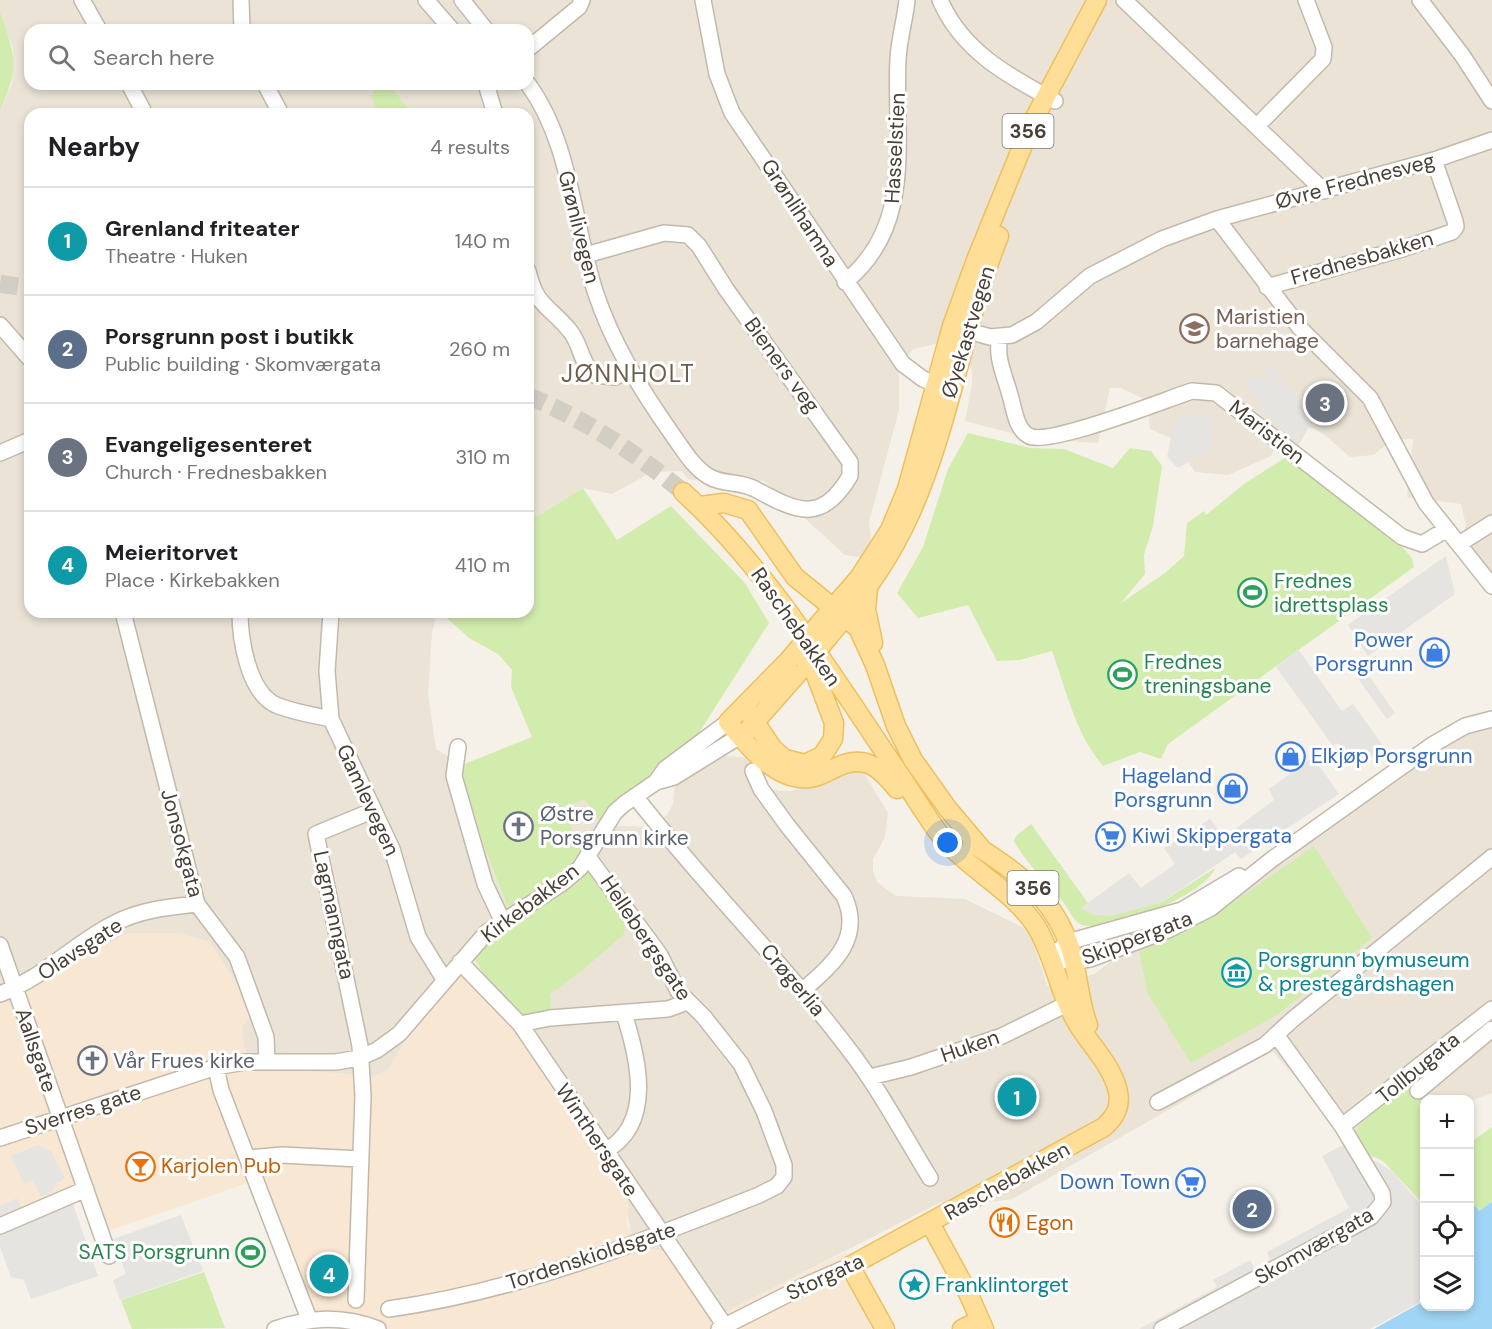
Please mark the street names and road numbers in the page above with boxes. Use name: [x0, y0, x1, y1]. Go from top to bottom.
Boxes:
street label: Hasselstien: [878, 92, 912, 204]
road number: 356: [1002, 114, 1054, 148]
street label: Øvre Frednesveg: [1272, 146, 1438, 216]
street label: Grønlihamna: [755, 154, 845, 272]
street label: Grønlivegen: [551, 168, 607, 286]
street label: Frednesbakken: [1287, 224, 1437, 292]
street label: Øyekastvegen: [935, 262, 1001, 402]
street label: Bieners veg: [738, 312, 826, 419]
street label: Maristien: [1223, 393, 1311, 471]
street label: Raschebakken: [745, 562, 847, 692]
street label: Gamlevegen: [330, 740, 406, 860]
street label: Jonsokgata: [154, 786, 210, 900]
street label: Lagmanngata: [307, 848, 361, 982]
street label: Kirkebakken: [475, 857, 585, 949]
street label: Hellebergsgate: [594, 870, 698, 1006]
road number: 356: [1008, 871, 1058, 905]
street label: Skippergata: [1078, 904, 1196, 972]
street label: Olavsgate: [32, 911, 128, 987]
street label: Crøgerlia: [754, 938, 832, 1022]
street label: Aallsgate: [9, 1004, 64, 1096]
street label: Huken: [937, 1023, 1003, 1069]
street label: Tollbugata: [1371, 1026, 1465, 1110]
street label: Sverres gate: [21, 1078, 145, 1142]
street label: Winthersgate: [549, 1078, 645, 1202]
street label: Raschebakken: [939, 1135, 1075, 1227]
street label: Skomværgata: [1250, 1201, 1378, 1291]
street label: Tordenskioldsgate: [503, 1215, 679, 1297]
street label: Storgata: [782, 1247, 868, 1307]

